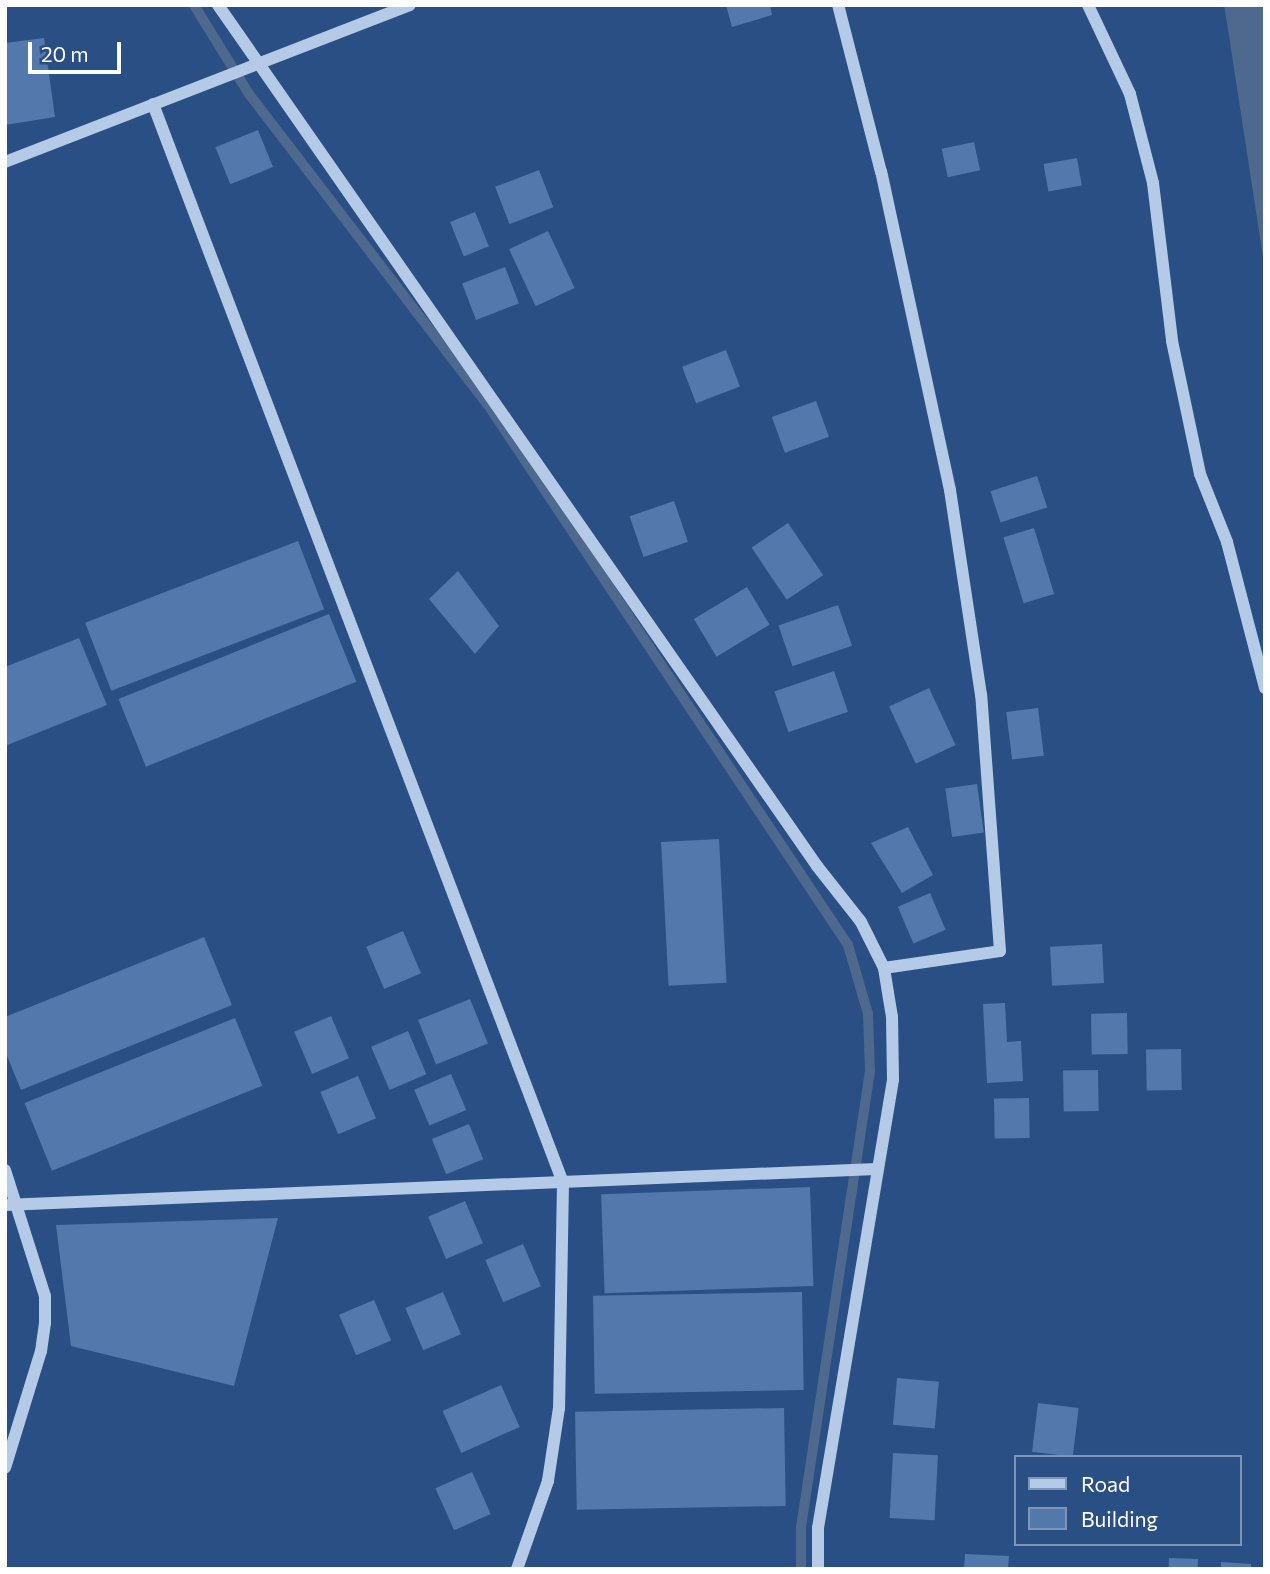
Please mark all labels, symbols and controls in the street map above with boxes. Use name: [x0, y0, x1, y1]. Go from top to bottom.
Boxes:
scale bar: [32, 28, 124, 72]
text: 20 m: [41, 41, 89, 66]
legend: [1014, 1455, 1242, 1546]
text: Road: [1081, 1471, 1130, 1496]
text: Building: [1081, 1506, 1158, 1531]

